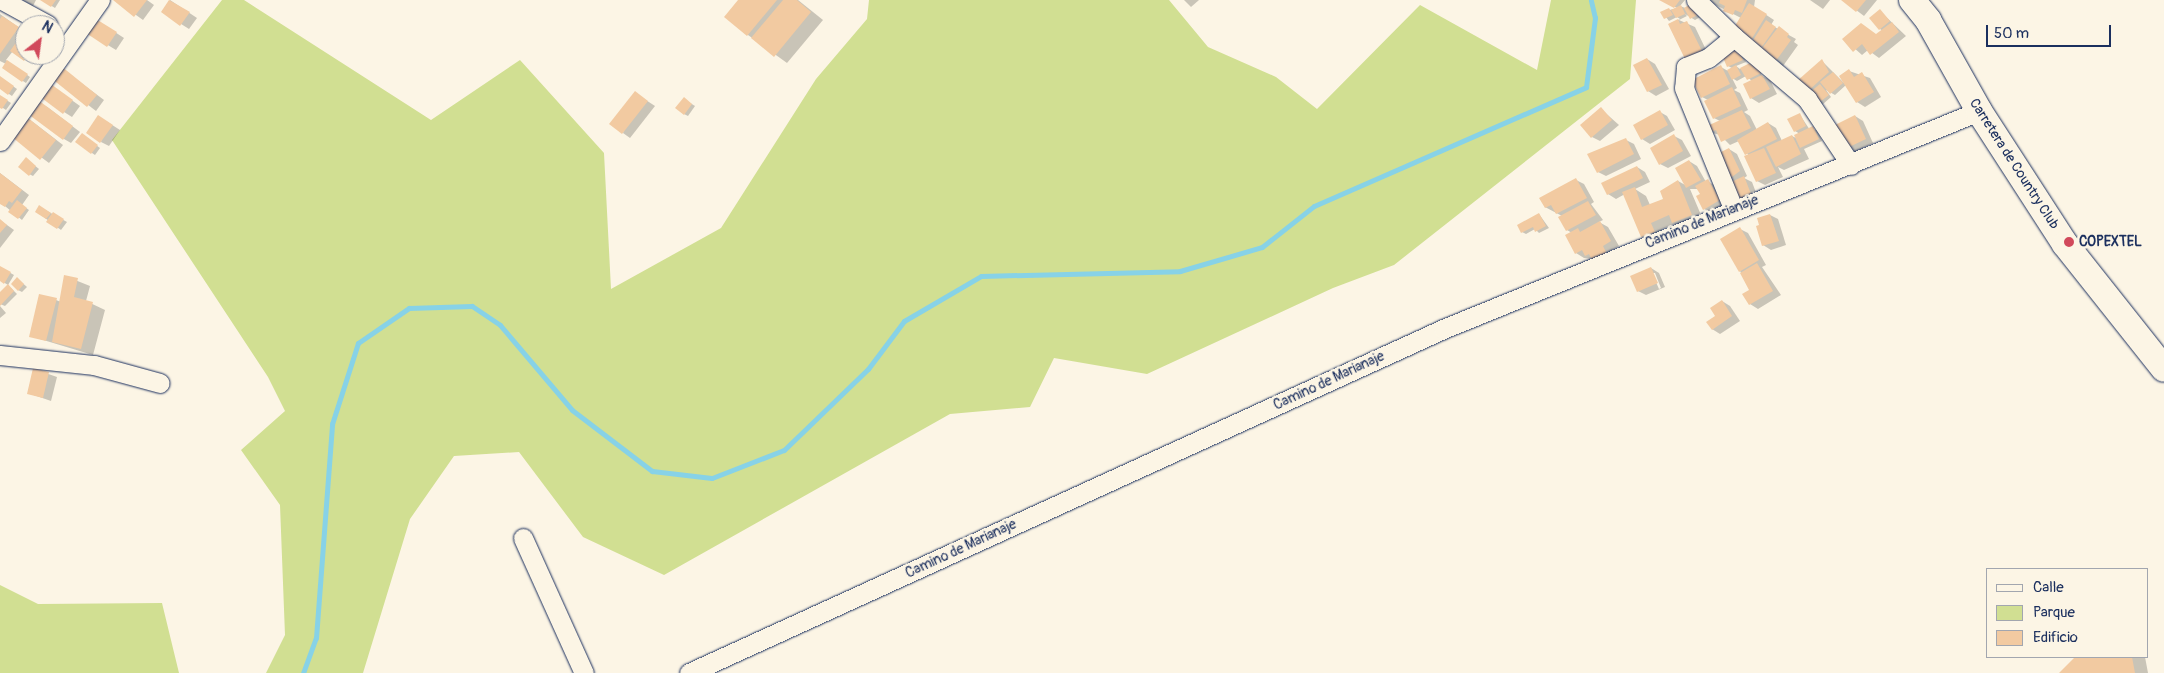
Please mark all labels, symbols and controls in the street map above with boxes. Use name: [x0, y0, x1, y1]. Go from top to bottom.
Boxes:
north arrow: [15, 15, 65, 65]
scale bar: [1989, 15, 2114, 47]
text: N: [39, 18, 56, 37]
text: 50 m: [1994, 24, 2029, 43]
street label: Carretera de Country Club: [1965, 96, 2063, 232]
street label: Camino de Marianaje: [1643, 192, 1761, 252]
place label: COPEXTEL: [2079, 234, 2142, 250]
marker: COPEXTEL: [2063, 236, 2075, 248]
street label: Camino de Marianaje: [1271, 348, 1387, 414]
street label: Camino de Marianaje: [903, 516, 1019, 582]
legend: [1986, 568, 2149, 658]
text: Calle: [2033, 578, 2064, 597]
text: Parque: [2033, 603, 2075, 622]
text: Edificio: [2033, 628, 2078, 647]

